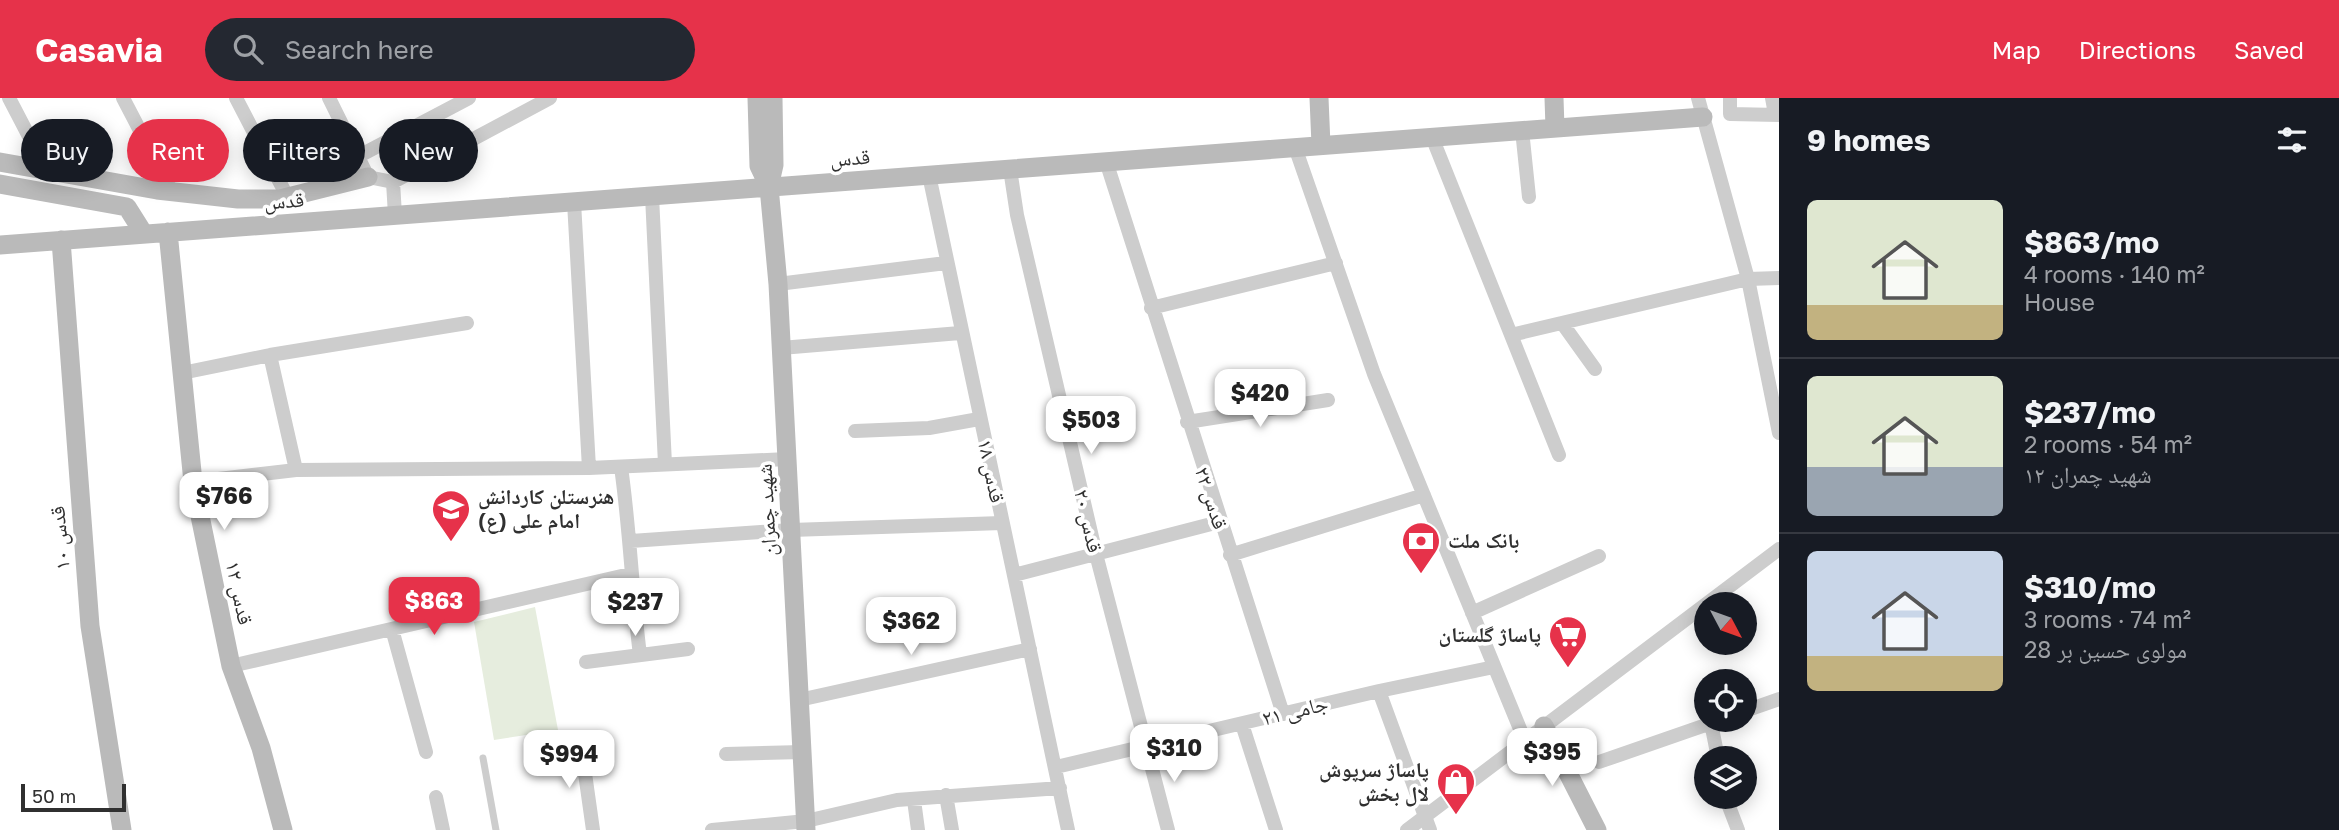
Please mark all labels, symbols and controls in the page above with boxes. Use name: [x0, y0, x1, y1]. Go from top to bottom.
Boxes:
search box: [205, 18, 695, 81]
text: Casavia: [35, 30, 163, 69]
icon: search: [229, 30, 267, 68]
text: Search here: [285, 34, 434, 65]
text: Map: [1992, 35, 2041, 64]
text: Directions: [2079, 35, 2196, 64]
text: Saved: [2234, 35, 2304, 64]
chip: Buy: [21, 119, 113, 182]
chip: Rent: [127, 119, 229, 182]
chip: Filters: [243, 119, 365, 182]
chip: New: [379, 119, 478, 182]
icon: filters: [2273, 121, 2311, 159]
text: 9 homes: [1807, 122, 1930, 158]
street label: قدس: [829, 143, 871, 172]
street label: قدس: [263, 186, 305, 215]
text: $863/mo: [2024, 224, 2159, 260]
icon: home: [1863, 228, 1947, 312]
text: 4 rooms · 140 m²: [2024, 260, 2205, 288]
text: House: [2024, 288, 2095, 316]
pin: $420: [1219, 370, 1301, 429]
text: $420: [1231, 378, 1289, 406]
text: $237/mo: [2024, 394, 2156, 430]
pin: $503: [1050, 396, 1132, 456]
icon: home: [1863, 404, 1947, 488]
text: $503: [1062, 405, 1120, 433]
text: 2 rooms · 54 m²: [2024, 430, 2192, 458]
street label: قدس ۱۸: [972, 437, 1011, 505]
text: شهید چمران ۱۲: [2024, 460, 2152, 488]
street label: شهید چمران: [751, 463, 781, 557]
street label: قدس ۲۲: [1189, 463, 1234, 533]
pin: $766: [183, 472, 265, 532]
text: $766: [195, 481, 253, 509]
place label: هنرستلن کاردانش امام علی (ع): [478, 483, 614, 535]
street label: قدس ۲۰: [1068, 487, 1109, 555]
school or university icon: هنرستلن کاردانش امام علی (ع): [430, 488, 472, 543]
street label: قدس ۱۰: [43, 505, 76, 571]
bank icon: بانک ملت: [1400, 520, 1442, 575]
place label: بانک ملت: [1448, 527, 1519, 553]
street label: قدس ۱۲: [220, 559, 259, 627]
text: $310/mo: [2024, 569, 2156, 605]
pin: $863: [393, 578, 475, 637]
pin: $237: [594, 578, 676, 638]
icon: home: [1863, 579, 1947, 663]
text: $863: [405, 586, 463, 614]
text: $237: [607, 587, 663, 615]
north arrow: [1694, 592, 1757, 654]
map controls: [1694, 592, 1757, 809]
pin: $362: [870, 598, 952, 657]
text: 3 rooms · 74 m²: [2024, 605, 2191, 633]
text: $362: [882, 606, 940, 634]
supermarket icon: پاساژ گلستان: [1547, 614, 1589, 669]
place label: پاساژ گلستان: [1438, 621, 1541, 647]
text: مولوی حسین بر 28: [2024, 635, 2187, 663]
button: locate: [1694, 669, 1757, 732]
street label: جامی ۲۱: [1259, 689, 1331, 732]
pin: $310: [1133, 724, 1215, 784]
pin: $395: [1511, 728, 1593, 788]
pin: $994: [528, 730, 610, 790]
text: $310: [1146, 733, 1202, 761]
text: $395: [1523, 737, 1581, 765]
text: $994: [540, 739, 599, 767]
button: layers: [1694, 746, 1757, 809]
place label: پاساژ سرپوش لال بخش: [1319, 756, 1429, 807]
shop icon: پاساژ سرپوش لال بخش: [1435, 761, 1477, 816]
scale bar: [21, 781, 126, 813]
text: 50 m: [32, 784, 76, 807]

